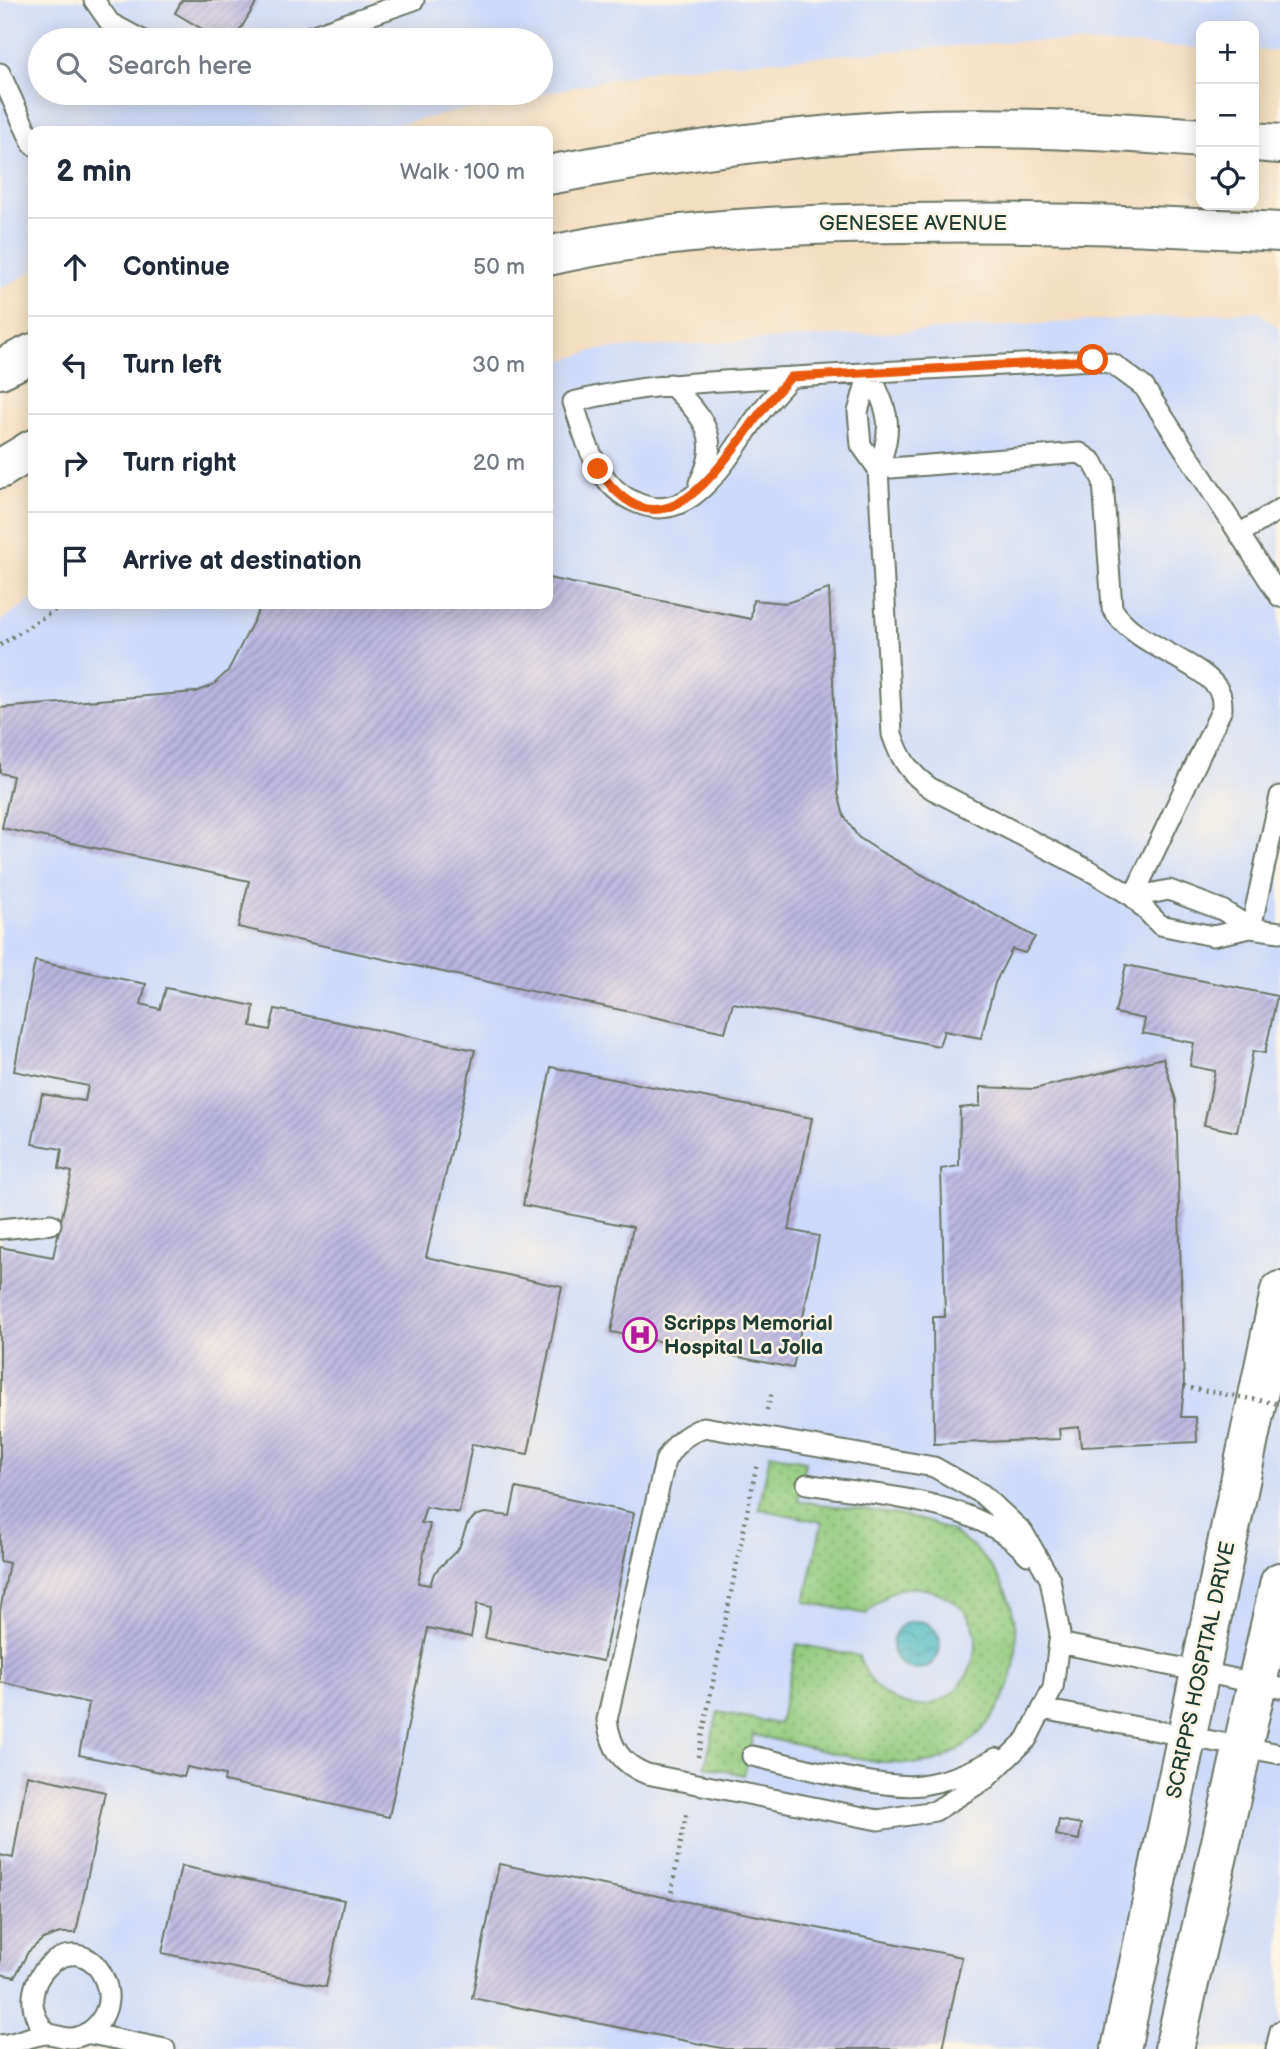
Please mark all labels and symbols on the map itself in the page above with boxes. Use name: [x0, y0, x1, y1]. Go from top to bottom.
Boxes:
street label: GENESEE AVENUE: [819, 211, 1007, 236]
route start: [1077, 344, 1108, 375]
route end: [582, 453, 613, 484]
place label: Scripps Memorial Hospital La Jolla: [664, 1311, 833, 1360]
hospital icon: Scripps Memorial Hospital La Jolla: [621, 1316, 659, 1354]
street label: SCRIPPS HOSPITAL DRIVE: [1162, 1539, 1240, 1801]

